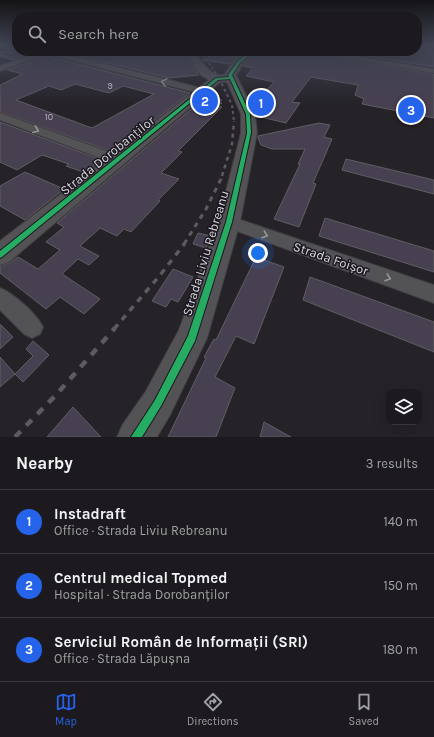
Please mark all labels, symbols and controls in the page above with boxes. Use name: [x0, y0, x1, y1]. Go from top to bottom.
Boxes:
search box: [12, 12, 422, 56]
icon: search: [26, 23, 48, 45]
text: Search here: [58, 25, 139, 43]
one-way arrow: [161, 78, 168, 86]
house number: 9: [107, 81, 113, 91]
pin: 2: [192, 86, 218, 116]
pin: 1: [248, 88, 274, 118]
pin: 3: [398, 95, 424, 125]
house number: 10: [45, 112, 53, 122]
street label: Strada Dorobanților: [57, 113, 158, 198]
one-way arrow: [33, 126, 40, 134]
street label: Strada Liviu Rebreanu: [179, 189, 232, 318]
one-way arrow: [262, 230, 269, 238]
street label: Strada Foișor: [291, 239, 371, 278]
your location: [248, 243, 268, 263]
one-way arrow: [385, 273, 392, 281]
map controls: [386, 389, 422, 425]
button: layers: [386, 389, 422, 425]
text: Nearby: [16, 453, 73, 473]
text: 3 results: [366, 456, 418, 471]
text: Instadraft: [54, 505, 126, 523]
text: 1: [27, 514, 31, 529]
text: 140 m: [383, 514, 418, 529]
text: Office · Strada Liviu Rebreanu: [54, 523, 228, 538]
text: Centrul medical Topmed: [54, 569, 227, 587]
text: 2: [25, 578, 33, 593]
text: 150 m: [383, 578, 418, 593]
text: Hospital · Strada Dorobanților: [54, 587, 229, 602]
text: Serviciul Român de Informații (SRI): [54, 633, 308, 651]
text: 3: [25, 642, 33, 657]
text: 180 m: [383, 642, 418, 657]
text: Office · Strada Lăpușna: [54, 651, 190, 666]
tab: Map: [55, 691, 77, 728]
tab: Directions: [187, 691, 239, 728]
tab: Saved: [349, 691, 379, 728]

